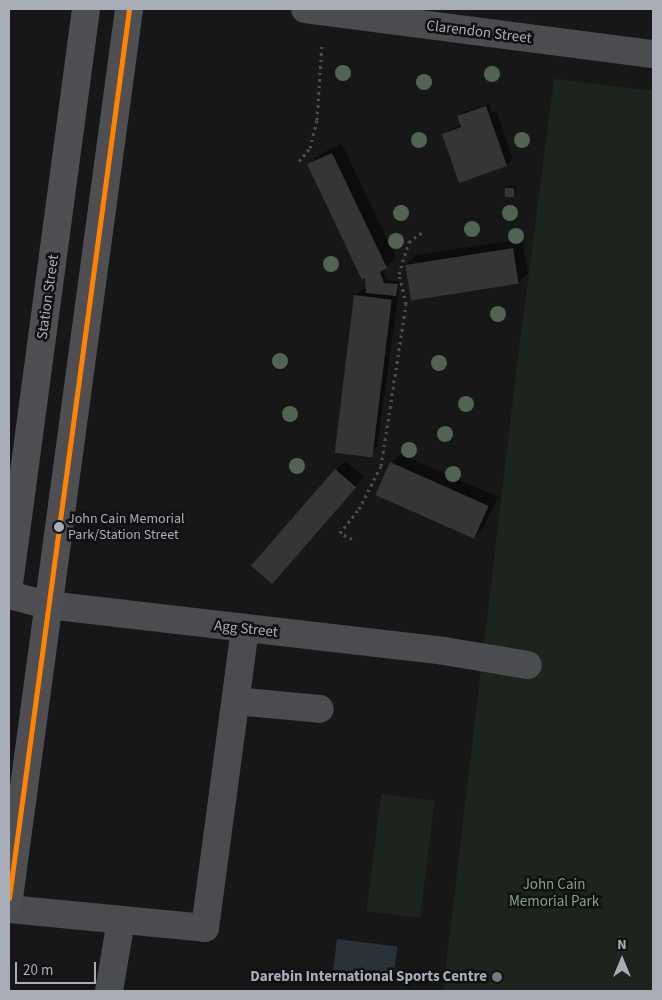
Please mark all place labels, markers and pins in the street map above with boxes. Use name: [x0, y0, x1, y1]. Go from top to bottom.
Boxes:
place label: John Cain Memorial Park/Station Street: [68, 511, 185, 544]
marker: John Cain Memorial Park/Station Street: [54, 522, 64, 532]
place label: Darebin International Sports Centre: [250, 968, 487, 986]
marker: Darebin International Sports Centre: [491, 971, 503, 983]

